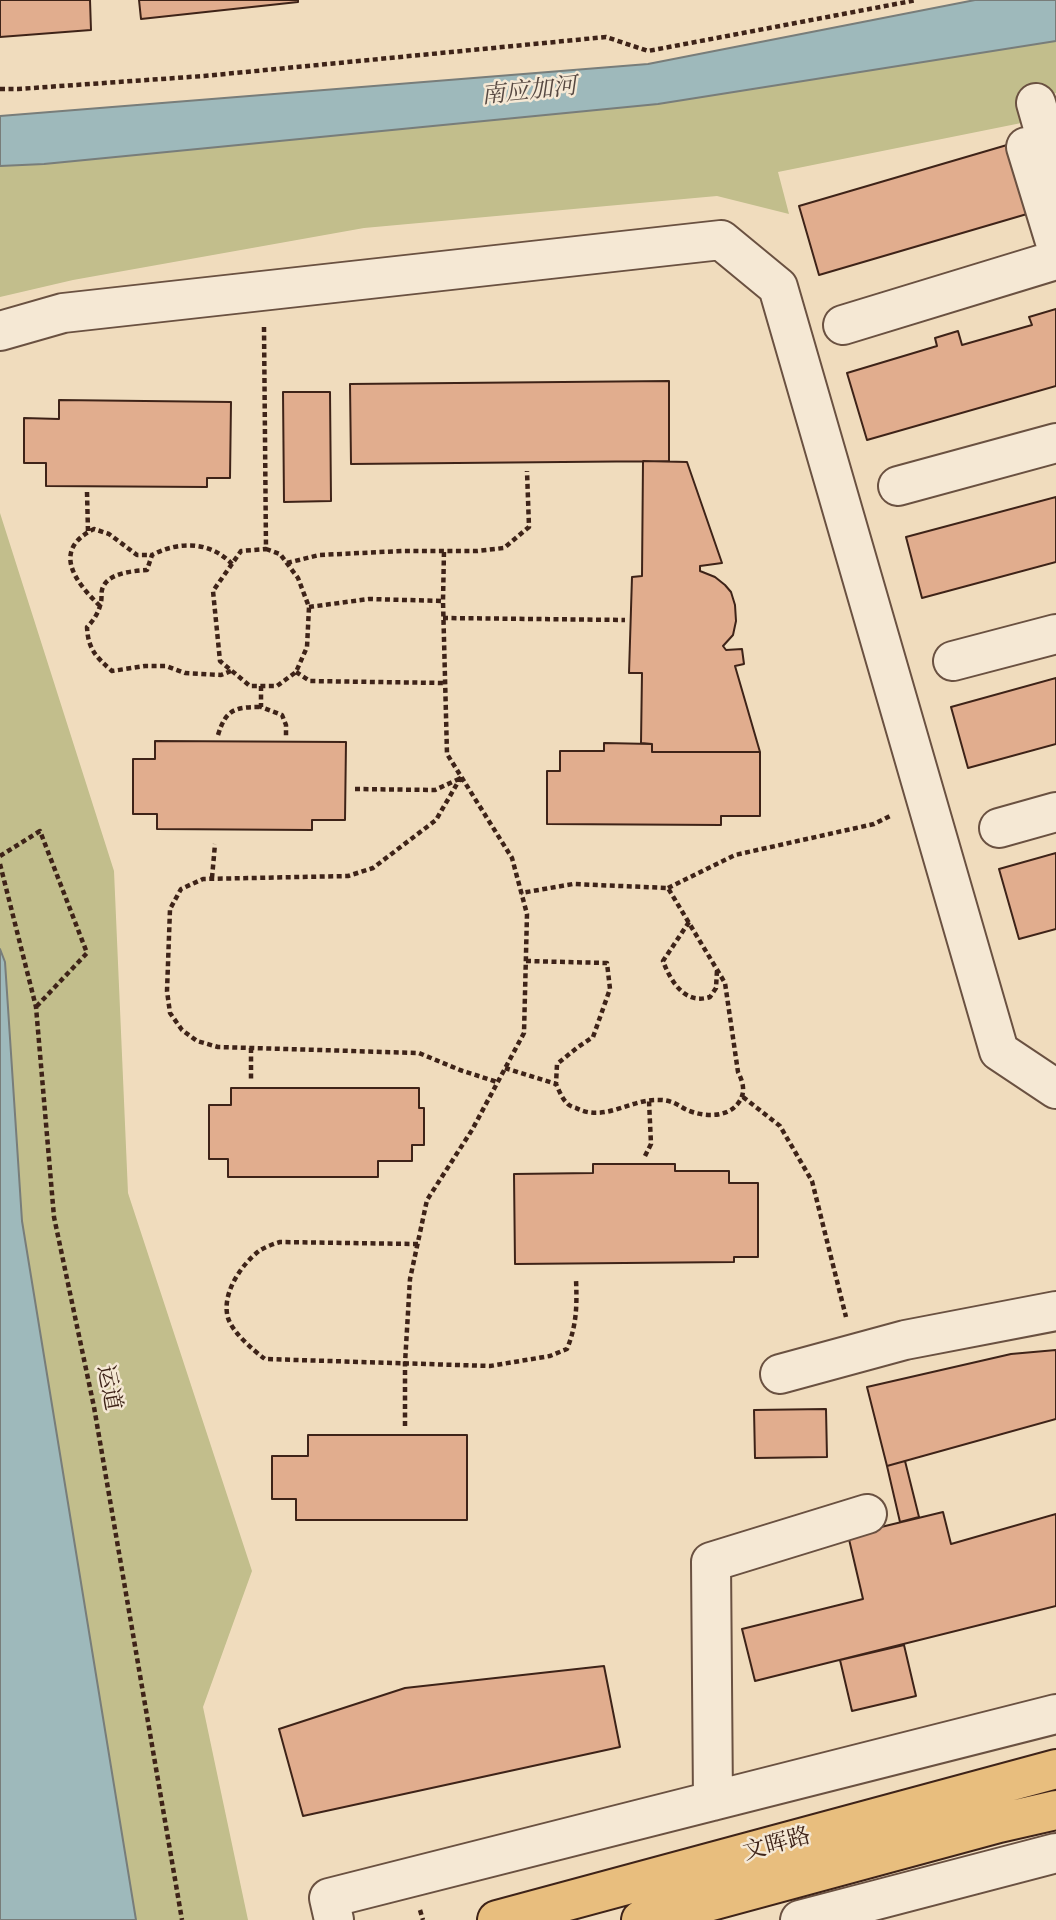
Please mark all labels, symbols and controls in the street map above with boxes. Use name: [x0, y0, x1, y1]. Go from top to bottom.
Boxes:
water label: 南应加河: [480, 73, 578, 111]
street label: 运道: [90, 1363, 126, 1413]
street label: 文晖路: [740, 1823, 814, 1867]

